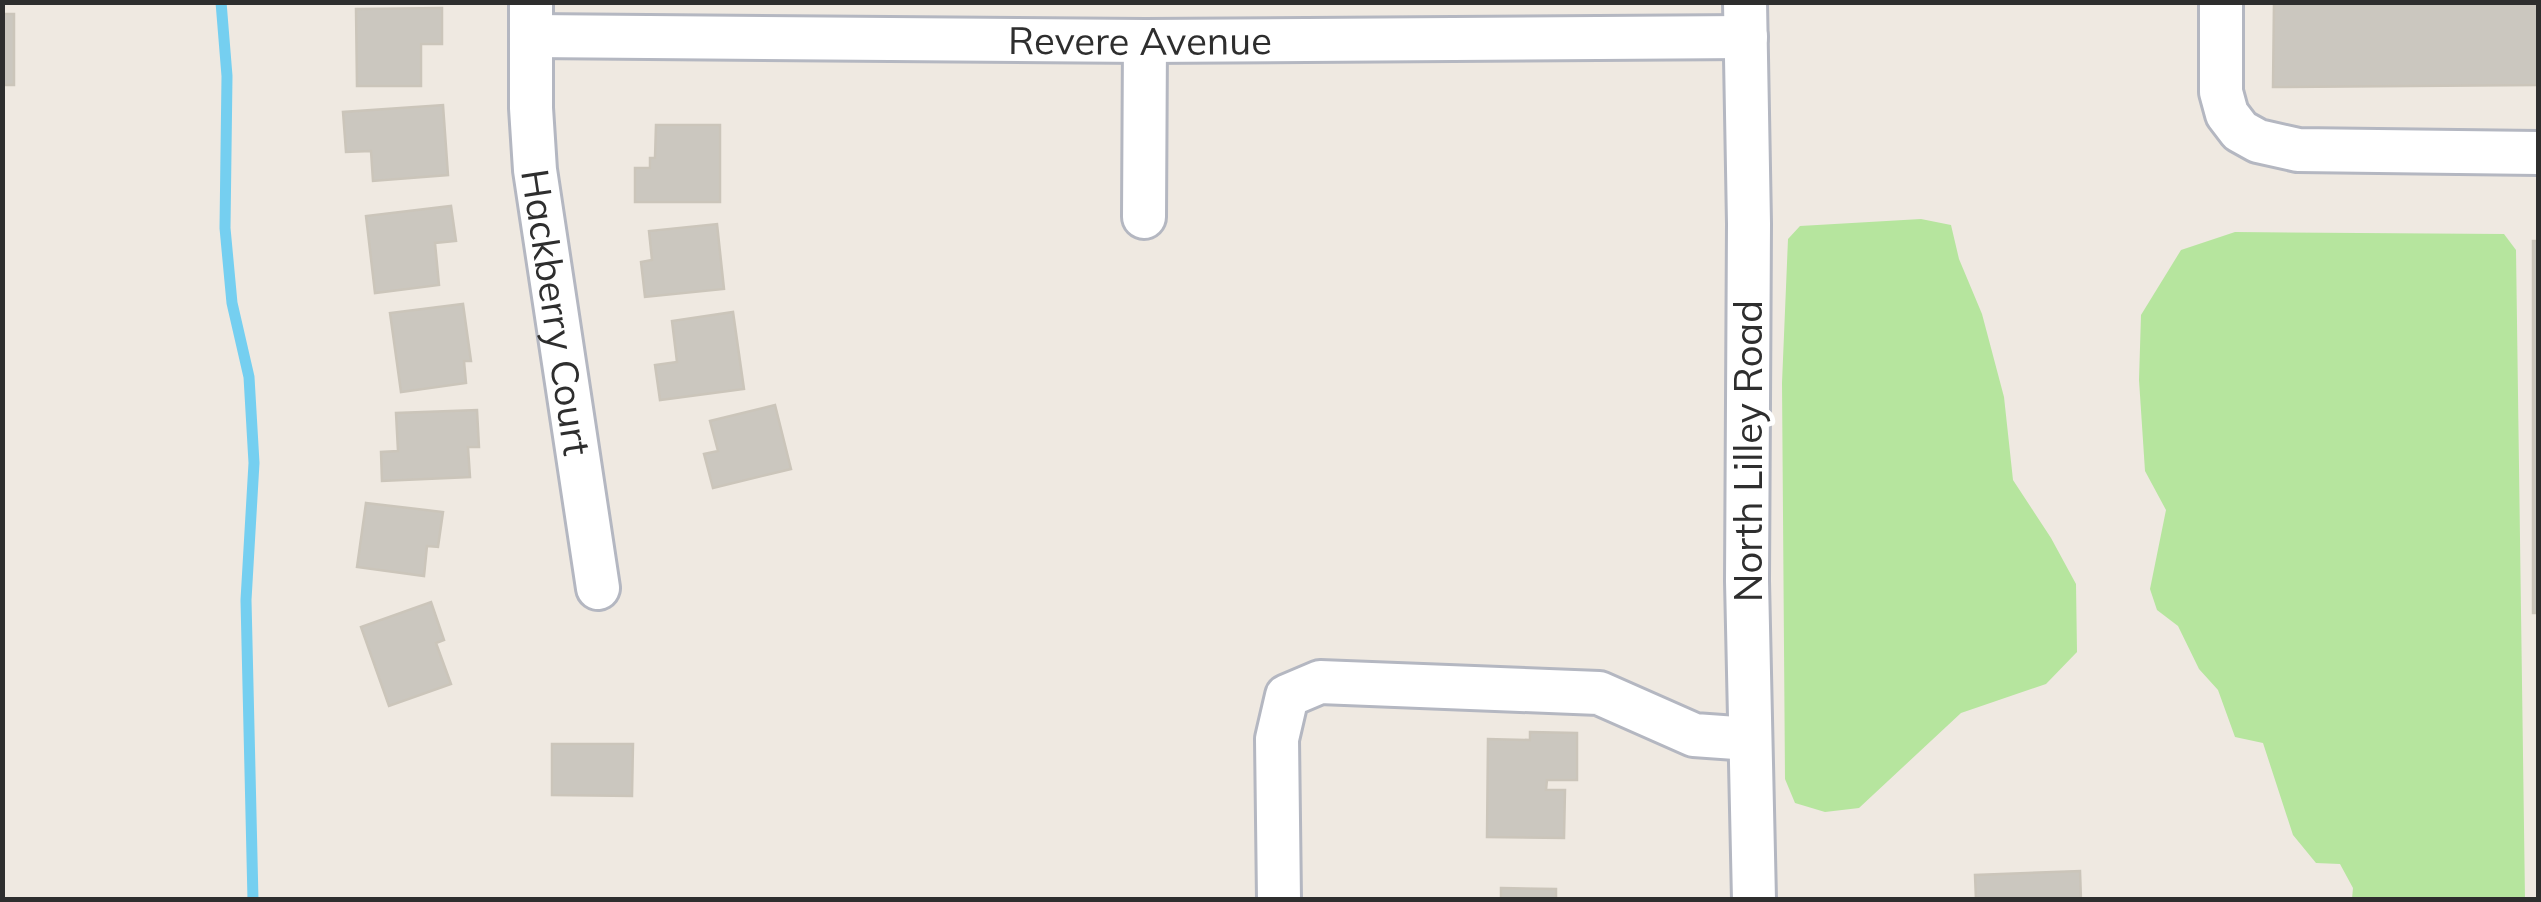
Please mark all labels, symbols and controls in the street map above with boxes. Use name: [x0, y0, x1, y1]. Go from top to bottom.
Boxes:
street label: Revere Avenue: [1008, 16, 1272, 65]
street label: Hackberry Court: [511, 166, 602, 459]
street label: North Lilley Road: [1724, 300, 1772, 602]

